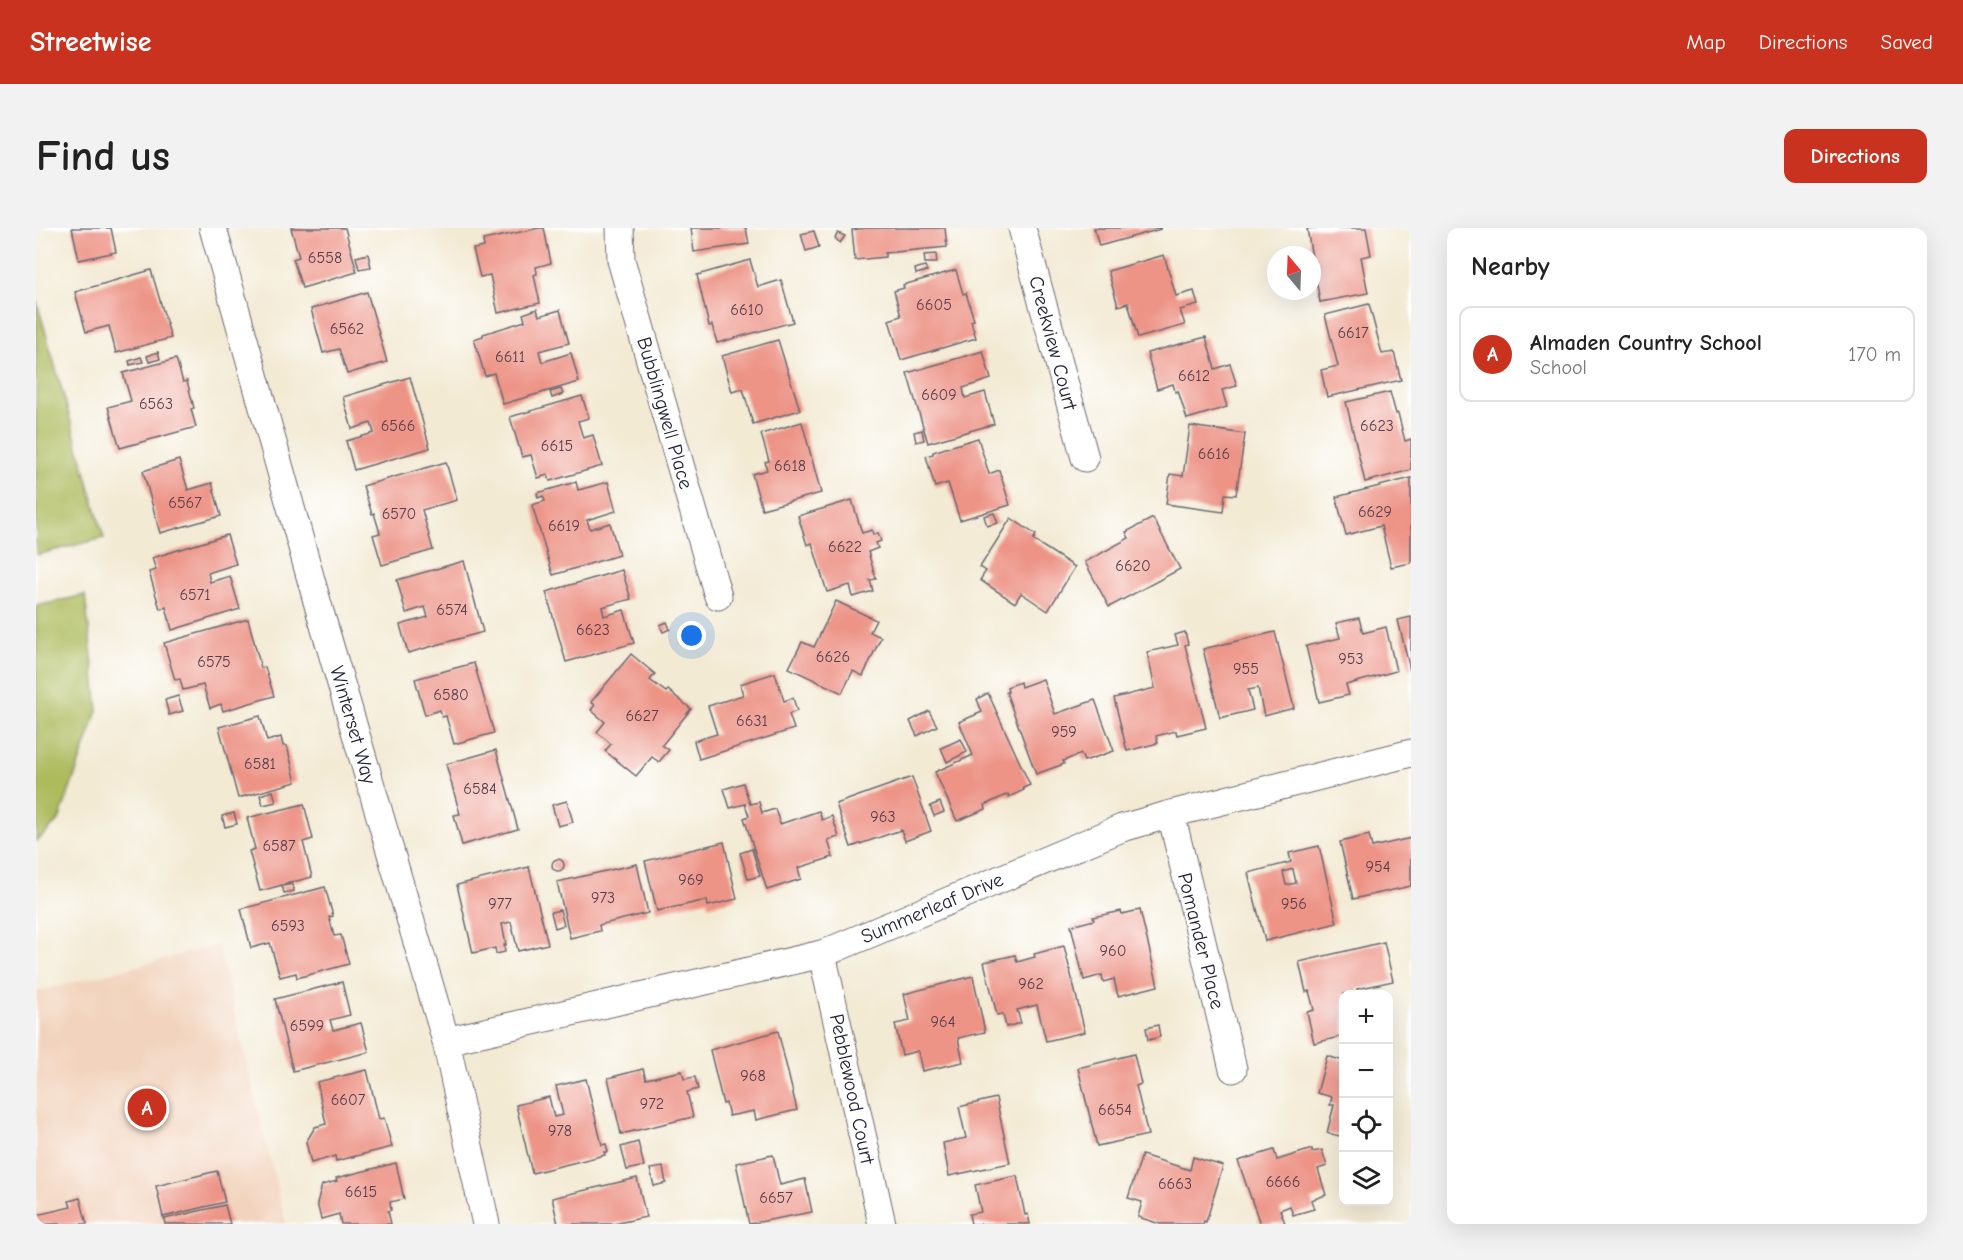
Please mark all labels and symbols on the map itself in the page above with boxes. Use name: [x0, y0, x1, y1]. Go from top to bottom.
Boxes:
north arrow: [1267, 246, 1321, 300]
house number: 6558: [308, 249, 342, 267]
street label: Creekview Court: [1024, 273, 1082, 414]
house number: 6605: [916, 296, 952, 314]
house number: 6610: [730, 301, 764, 319]
house number: 6562: [330, 320, 364, 338]
house number: 6617: [1337, 324, 1369, 342]
street label: Bubblingwell Place: [632, 334, 698, 492]
house number: 6611: [495, 348, 525, 366]
house number: 6612: [1178, 367, 1210, 385]
house number: 6609: [921, 386, 957, 404]
house number: 6563: [139, 395, 173, 413]
house number: 6566: [381, 417, 415, 435]
house number: 6623: [1360, 417, 1394, 435]
house number: 6615: [541, 437, 573, 455]
house number: 6616: [1198, 445, 1230, 463]
house number: 6618: [774, 457, 806, 475]
house number: 6567: [168, 494, 202, 512]
house number: 6629: [1358, 503, 1392, 521]
house number: 6570: [382, 505, 416, 523]
house number: 6619: [548, 517, 580, 535]
house number: 6622: [828, 538, 862, 556]
house number: 6620: [1115, 557, 1151, 575]
house number: 6571: [179, 586, 211, 604]
house number: 6574: [436, 601, 468, 619]
house number: 6623: [576, 621, 610, 639]
your location: [677, 621, 706, 650]
house number: 6626: [816, 648, 850, 666]
house number: 953: [1338, 650, 1364, 668]
house number: 6575: [197, 653, 231, 671]
house number: 955: [1233, 660, 1259, 678]
street label: Winterset Way: [325, 663, 381, 787]
house number: 6580: [433, 686, 469, 704]
house number: 6627: [625, 707, 659, 725]
house number: 6631: [736, 712, 768, 730]
house number: 959: [1051, 723, 1077, 741]
house number: 6581: [244, 755, 276, 773]
house number: 6584: [463, 780, 497, 798]
house number: 963: [870, 808, 896, 826]
house number: 6587: [262, 837, 296, 855]
house number: 954: [1366, 858, 1390, 876]
street label: Summerleaf Drive: [857, 868, 1007, 948]
street label: Pomander Place: [1173, 870, 1229, 1012]
house number: 969: [678, 871, 704, 889]
house number: 973: [591, 889, 615, 907]
house number: 977: [488, 895, 512, 913]
house number: 956: [1281, 895, 1307, 913]
house number: 6593: [271, 917, 305, 935]
house number: 960: [1100, 942, 1126, 960]
house number: 962: [1018, 975, 1044, 993]
street label: Pebblewood Court: [825, 1012, 879, 1167]
house number: 964: [931, 1013, 955, 1031]
house number: 6599: [290, 1017, 324, 1035]
house number: 968: [740, 1067, 766, 1085]
pin: A: [128, 1086, 166, 1130]
house number: 6607: [331, 1091, 366, 1109]
house number: 972: [640, 1095, 664, 1113]
house number: 6654: [1098, 1101, 1132, 1119]
house number: 978: [548, 1122, 572, 1140]
house number: 6666: [1266, 1173, 1300, 1191]
house number: 6663: [1158, 1175, 1192, 1193]
house number: 6615: [345, 1183, 377, 1201]
house number: 6657: [759, 1189, 793, 1207]

